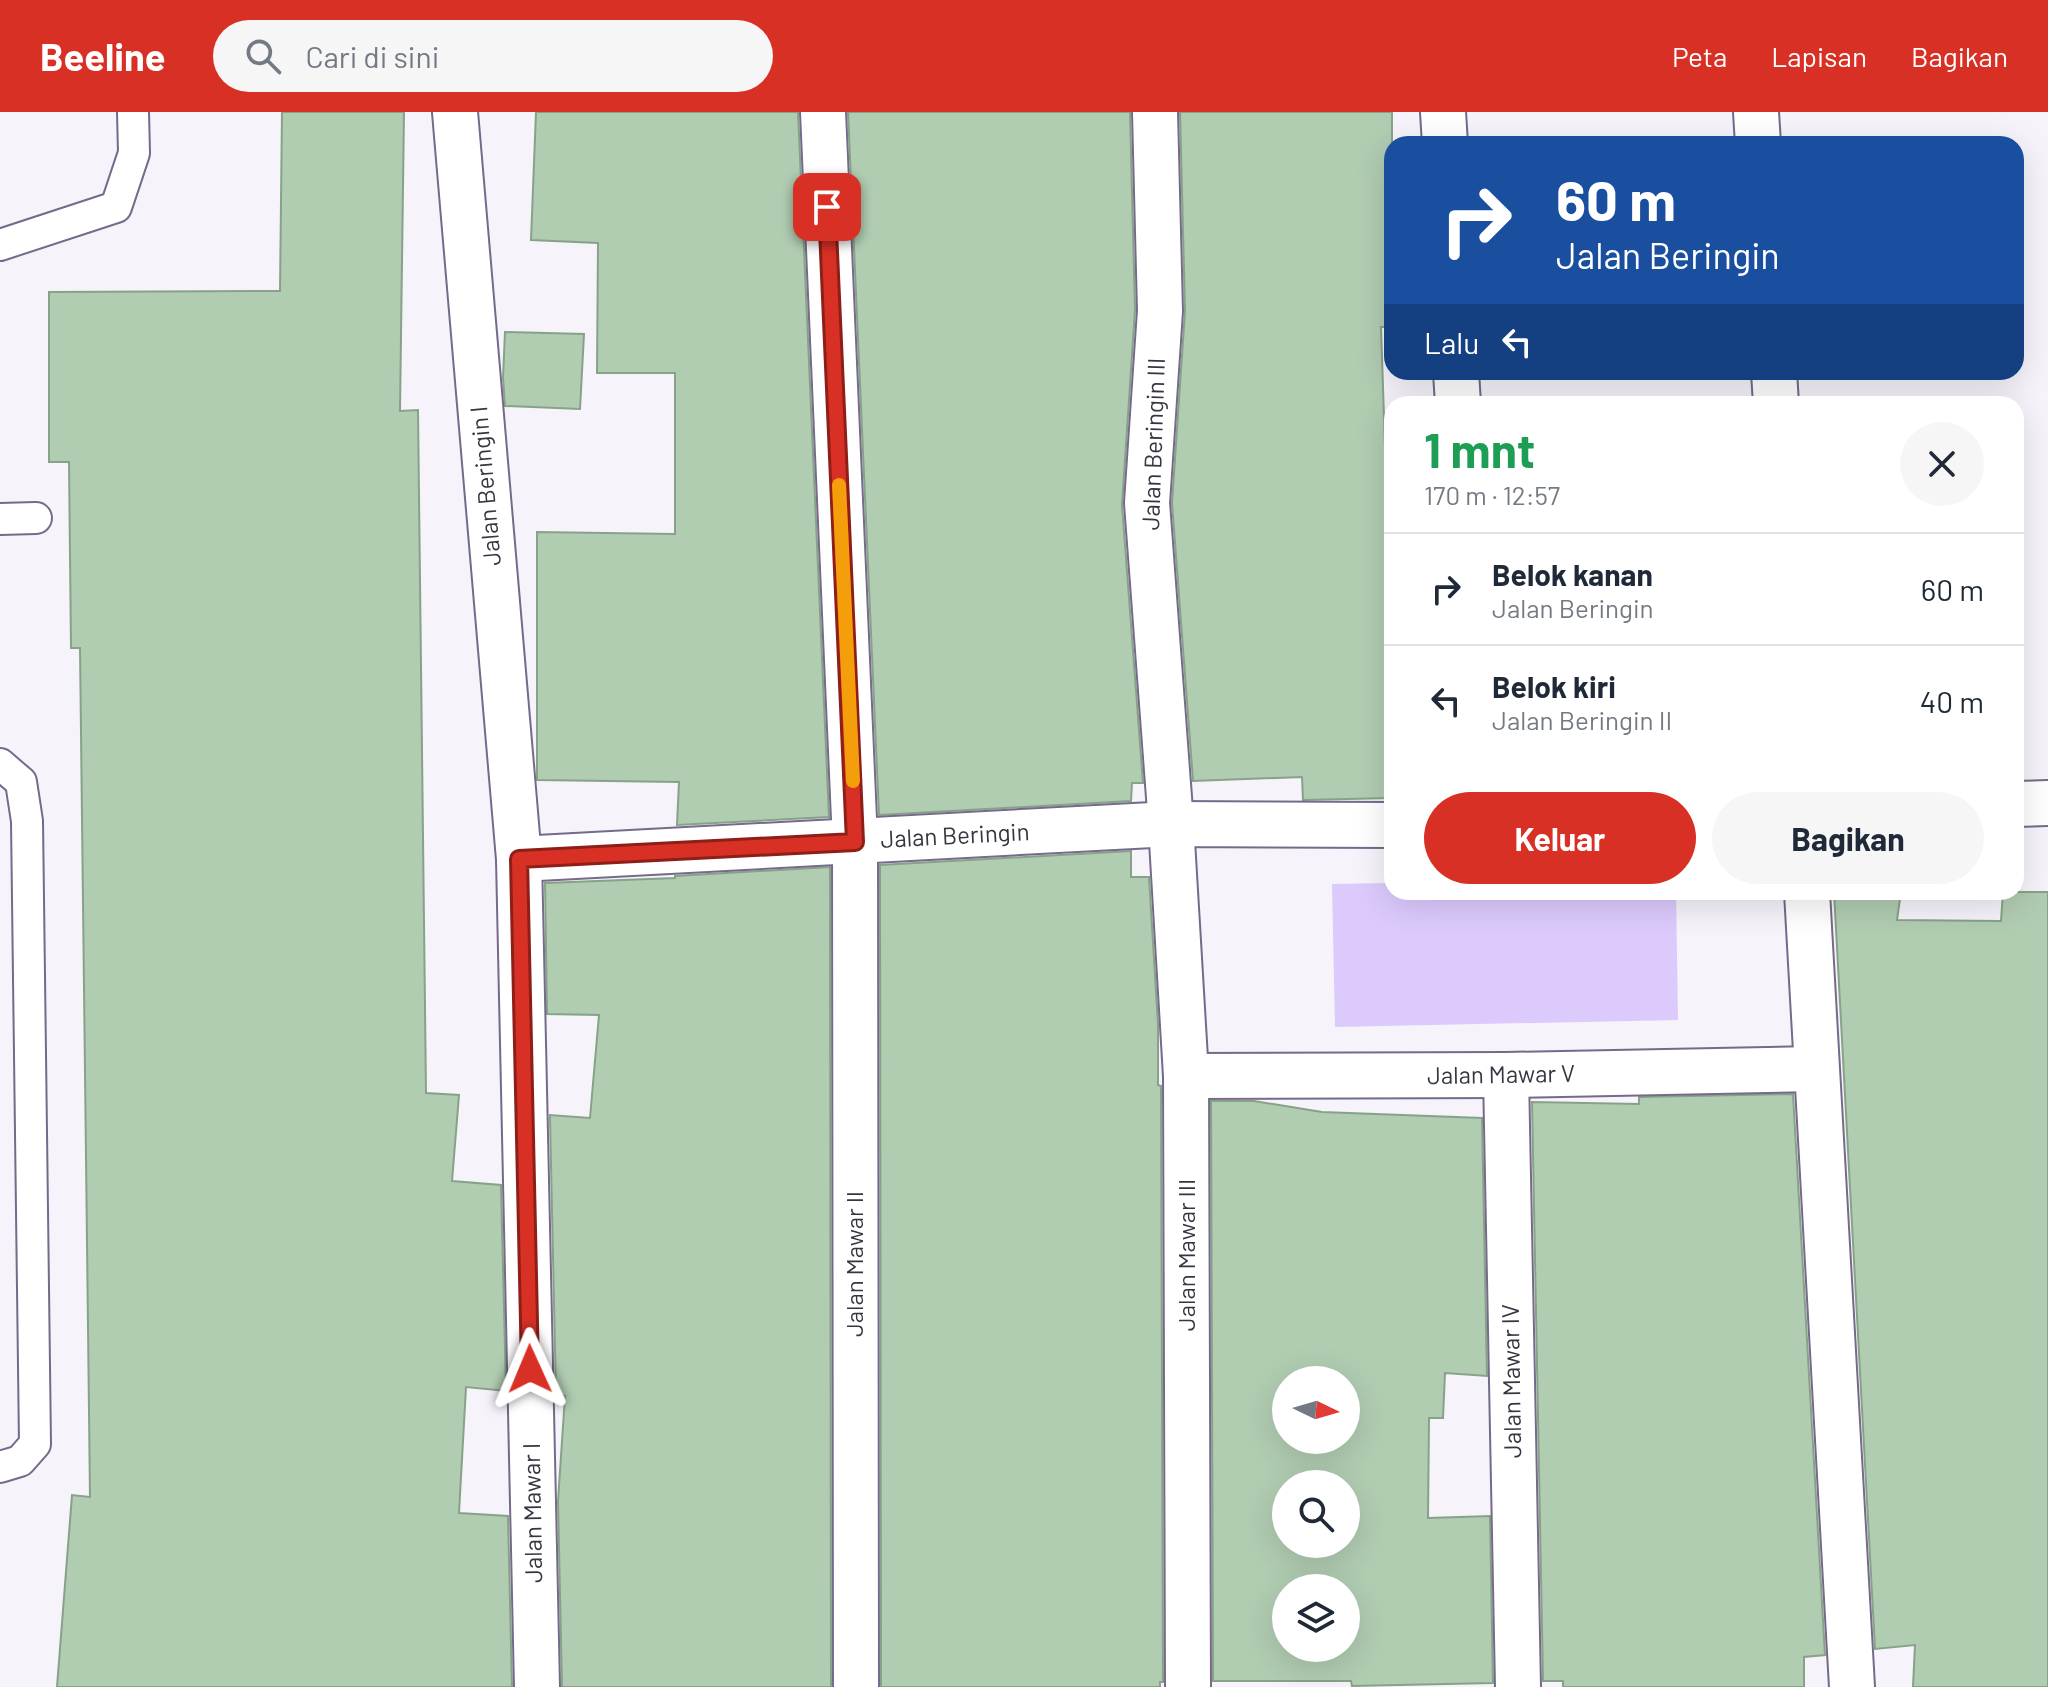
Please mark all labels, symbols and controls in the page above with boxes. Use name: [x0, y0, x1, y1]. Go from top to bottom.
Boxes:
search box: [213, 20, 773, 92]
text: Beeline: [40, 33, 165, 79]
icon: search: [241, 34, 285, 78]
text: Cari di sini: [305, 38, 439, 74]
text: Peta: [1672, 39, 1727, 73]
text: Lapisan: [1771, 39, 1867, 73]
text: Bagikan: [1911, 39, 2008, 73]
text: 60 m: [1556, 165, 1676, 232]
icon: right: [1424, 168, 1528, 272]
pin: [793, 173, 861, 241]
icon: arrive: [805, 185, 849, 229]
text: Jalan Beringin: [1556, 233, 1780, 276]
icon: left: [1495, 320, 1539, 364]
text: Lalu: [1424, 324, 1479, 360]
street label: Jalan Beringin III: [1135, 357, 1170, 531]
street label: Jalan Beringin I: [463, 405, 506, 567]
text: 1 mnt: [1424, 420, 1535, 478]
button: close: [1900, 422, 1984, 506]
text: 170 m · 12:57: [1424, 479, 1560, 510]
text: Belok kanan: [1492, 556, 1653, 592]
icon: right: [1424, 567, 1468, 611]
text: 60 m: [1921, 571, 1984, 607]
text: Jalan Beringin: [1492, 592, 1654, 623]
text: Belok kiri: [1492, 668, 1616, 704]
icon: left: [1424, 679, 1468, 723]
text: 40 m: [1920, 683, 1984, 719]
text: Jalan Beringin II: [1492, 704, 1672, 735]
button: Keluar: [1424, 792, 1696, 884]
button: Bagikan: [1712, 792, 1984, 884]
street label: Jalan Beringin: [880, 816, 1030, 853]
street label: Jalan Mawar V: [1427, 1058, 1575, 1089]
street label: Jalan Mawar III: [1171, 1179, 1200, 1331]
street label: Jalan Mawar II: [839, 1191, 868, 1337]
street label: Jalan Mawar IV: [1495, 1304, 1526, 1458]
position arrow: [488, 1327, 572, 1411]
north arrow: [1272, 1366, 1360, 1454]
map controls: [1272, 1366, 1360, 1662]
street label: Jalan Mawar I: [516, 1443, 547, 1583]
button: search: [1272, 1470, 1360, 1558]
button: layers: [1272, 1574, 1360, 1662]

